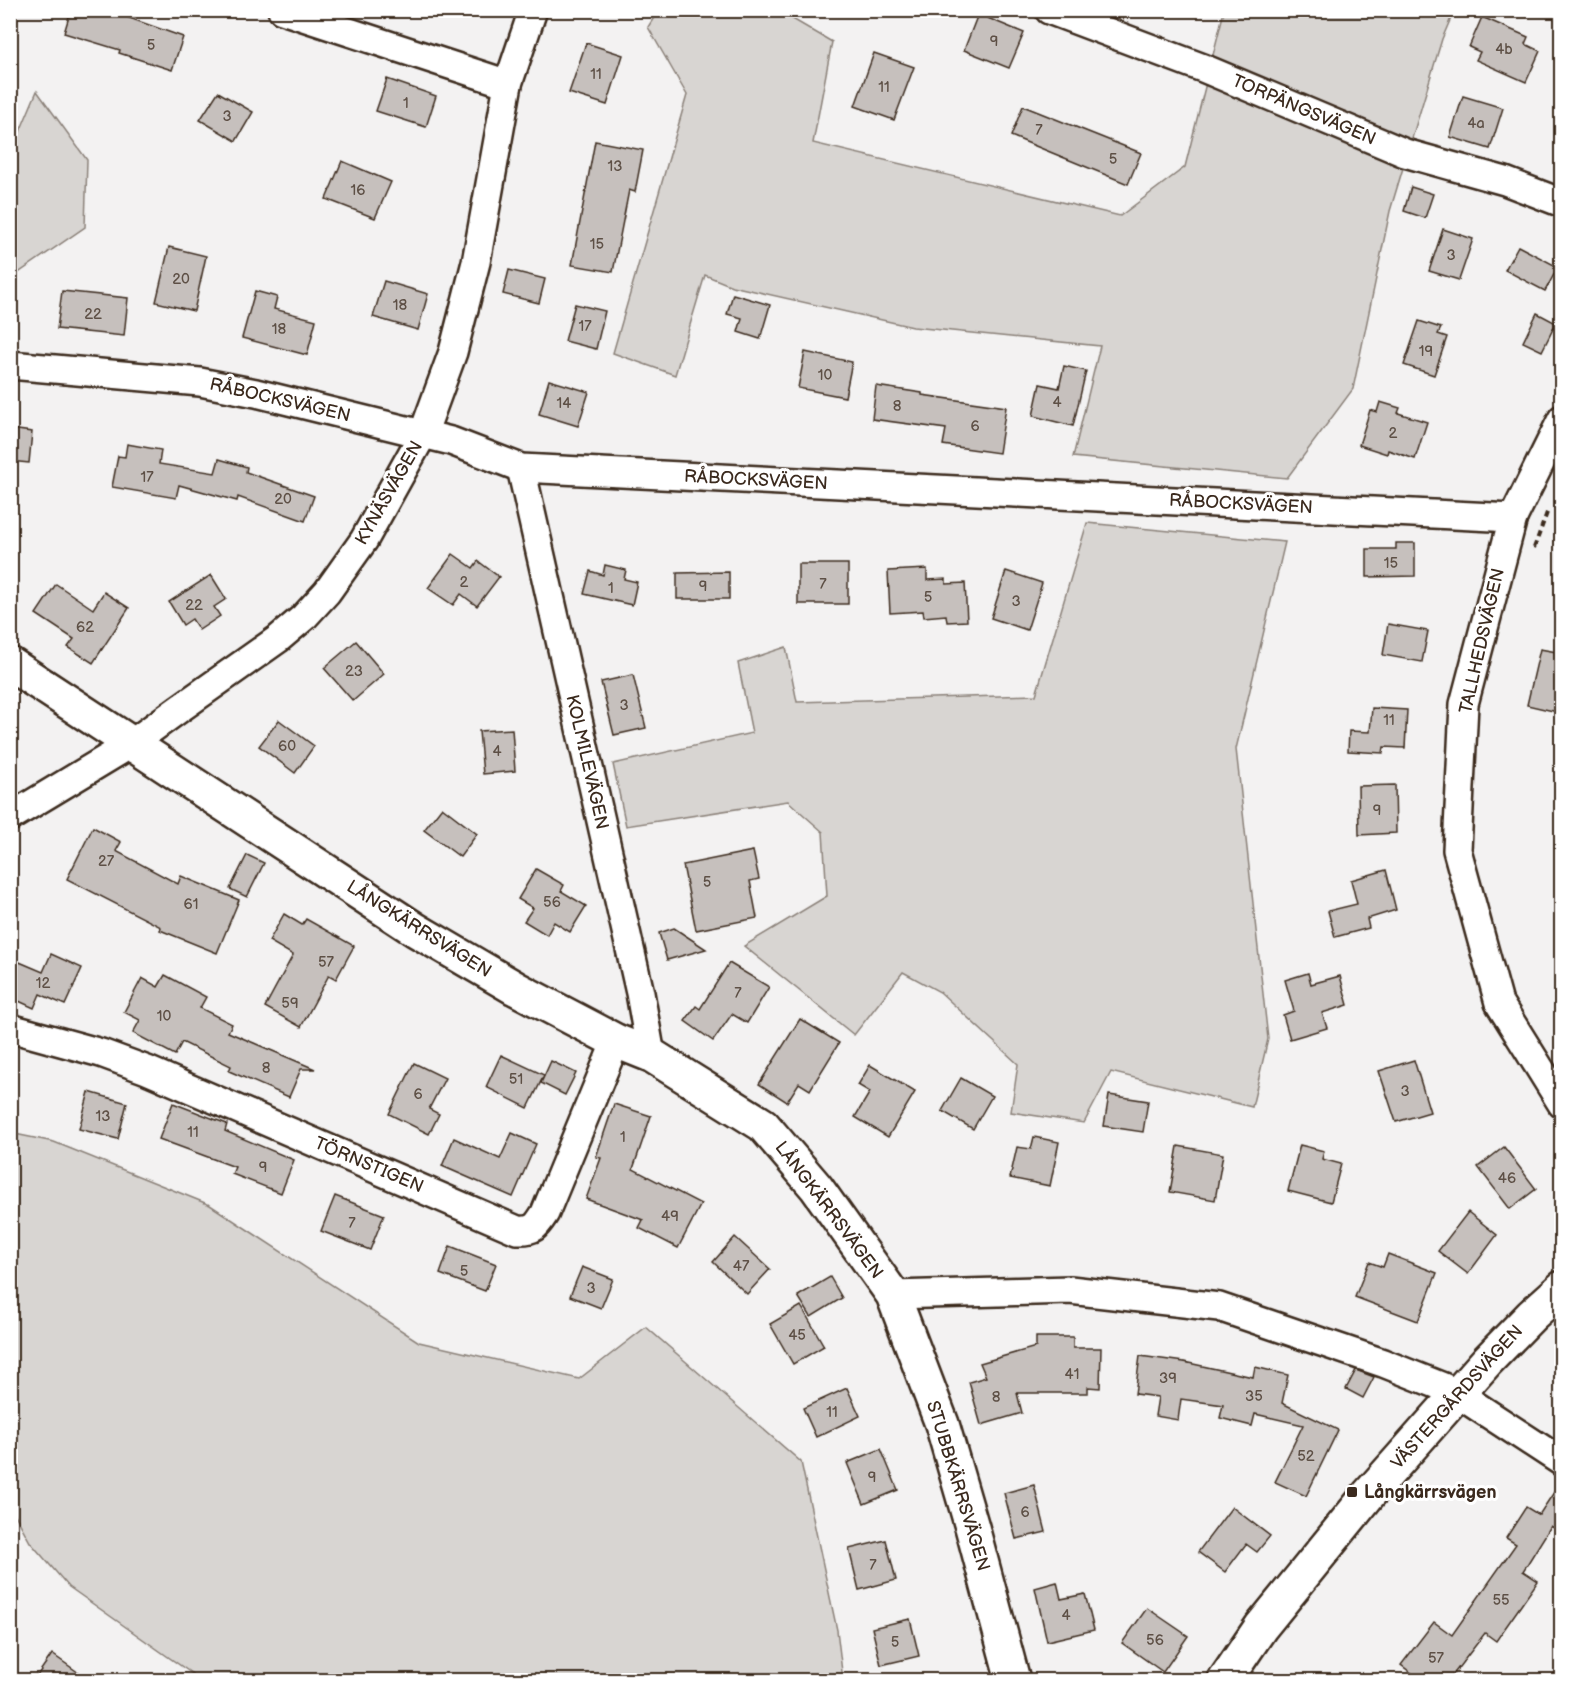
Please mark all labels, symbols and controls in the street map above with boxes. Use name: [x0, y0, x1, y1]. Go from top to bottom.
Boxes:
house number: 9: [990, 32, 998, 51]
house number: 5: [147, 36, 155, 55]
house number: 4b: [1495, 40, 1513, 59]
house number: 11: [590, 65, 602, 84]
street label: TORPÄNGSVÄGEN: [1229, 69, 1379, 150]
house number: 11: [878, 78, 890, 97]
house number: 1: [403, 94, 409, 113]
house number: 3: [222, 107, 232, 126]
house number: 4a: [1467, 114, 1485, 133]
house number: 7: [1035, 121, 1043, 140]
house number: 5: [1109, 150, 1117, 169]
house number: 13: [607, 157, 623, 176]
house number: 16: [351, 181, 365, 200]
house number: 15: [590, 235, 604, 254]
house number: 3: [1446, 246, 1456, 265]
house number: 20: [172, 270, 190, 289]
house number: 18: [393, 296, 408, 315]
house number: 22: [84, 305, 102, 324]
house number: 17: [578, 317, 592, 336]
house number: 18: [272, 320, 287, 339]
house number: 19: [1419, 342, 1433, 361]
house number: 10: [818, 366, 832, 385]
street label: RÅBOCKSVÄGEN: [208, 373, 353, 426]
house number: 4: [1052, 393, 1062, 412]
house number: 14: [557, 394, 571, 413]
house number: 8: [893, 397, 902, 416]
house number: 6: [970, 417, 980, 436]
house number: 2: [1389, 424, 1398, 443]
street label: KYNÄSVÄGEN: [350, 437, 427, 549]
street label: RÅBOCKSVÄGEN: [684, 465, 828, 494]
house number: 17: [140, 468, 154, 487]
street label: RÅBOCKSVÄGEN: [1169, 489, 1313, 518]
house number: 20: [274, 490, 292, 509]
house number: 15: [1384, 554, 1398, 573]
street label: TALLHEDSVÄGEN: [1454, 566, 1509, 716]
house number: 2: [460, 573, 469, 592]
house number: 7: [819, 575, 827, 594]
house number: 9: [699, 577, 707, 596]
house number: 1: [608, 579, 614, 598]
house number: 5: [924, 588, 932, 607]
house number: 3: [1011, 592, 1021, 611]
house number: 22: [185, 596, 203, 615]
house number: 62: [76, 618, 94, 637]
house number: 23: [345, 662, 363, 681]
street label: KOLMILEVÄGEN: [561, 692, 614, 831]
house number: 3: [619, 696, 629, 715]
house number: 11: [1383, 711, 1395, 730]
house number: 60: [278, 737, 296, 756]
house number: 4: [492, 742, 502, 761]
house number: 9: [1373, 801, 1381, 820]
house number: 27: [98, 852, 115, 871]
house number: 5: [703, 873, 711, 892]
street label: LÅNGKÄRRSVÄGEN: [343, 875, 496, 982]
house number: 56: [543, 893, 561, 912]
house number: 61: [184, 895, 198, 914]
house number: 57: [318, 953, 335, 972]
house number: 12: [36, 974, 50, 993]
house number: 7: [734, 984, 742, 1003]
house number: 59: [281, 994, 299, 1013]
house number: 10: [157, 1007, 171, 1026]
house number: 8: [262, 1059, 271, 1078]
house number: 51: [509, 1070, 523, 1089]
house number: 3: [1400, 1082, 1410, 1101]
house number: 6: [413, 1085, 423, 1104]
house number: 13: [95, 1107, 111, 1126]
house number: 11: [187, 1123, 199, 1142]
house number: 1: [620, 1128, 626, 1147]
street label: TÖRNSTIGEN: [311, 1132, 427, 1197]
street label: LÅNGKÄRRSVÄGEN: [771, 1137, 888, 1283]
house number: 9: [259, 1158, 267, 1177]
house number: 46: [1498, 1169, 1516, 1188]
house number: 49: [661, 1207, 679, 1226]
house number: 7: [348, 1214, 356, 1233]
house number: 47: [733, 1257, 750, 1276]
house number: 5: [460, 1262, 468, 1281]
house number: 3: [586, 1279, 596, 1298]
street label: VÄSTERGÅRDSVÄGEN: [1386, 1320, 1527, 1473]
house number: 45: [788, 1326, 806, 1345]
house number: 41: [1065, 1365, 1079, 1384]
house number: 39: [1159, 1369, 1177, 1388]
house number: 35: [1245, 1387, 1263, 1406]
house number: 8: [992, 1388, 1001, 1407]
street label: STUBBKÄRRSVÄGEN: [922, 1398, 995, 1574]
house number: 11: [826, 1403, 838, 1422]
house number: 52: [1297, 1447, 1315, 1466]
house number: 9: [868, 1468, 876, 1487]
place label: Långkärrsvägen: [1364, 1482, 1496, 1503]
marker: Långkärrsvägen: [1345, 1485, 1359, 1499]
house number: 6: [1020, 1503, 1030, 1522]
house number: 7: [869, 1556, 877, 1575]
house number: 55: [1492, 1591, 1510, 1610]
house number: 4: [1061, 1606, 1071, 1625]
house number: 56: [1146, 1631, 1164, 1650]
house number: 5: [891, 1633, 899, 1652]
house number: 57: [1428, 1649, 1445, 1668]

